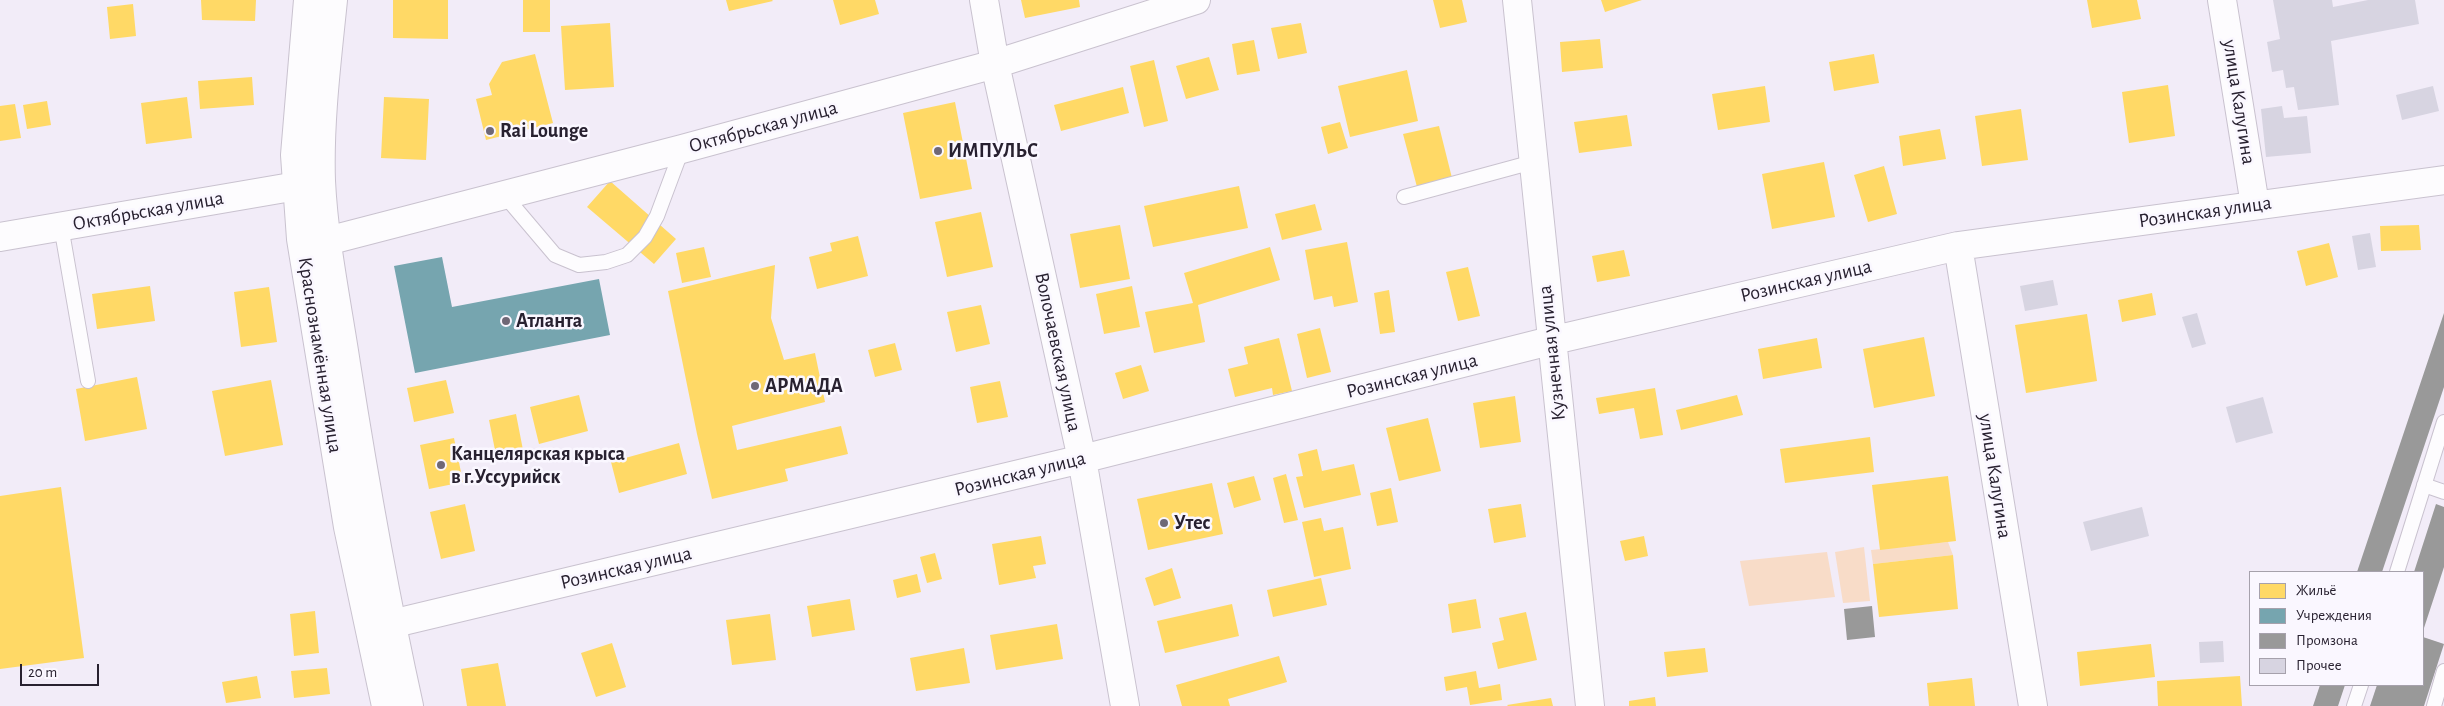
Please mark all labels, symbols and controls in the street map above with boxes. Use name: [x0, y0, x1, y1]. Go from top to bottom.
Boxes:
street label: улица Калугина: [2217, 38, 2261, 166]
street label: Октябрьская улица: [686, 96, 840, 158]
place label: Rai Lounge: [500, 119, 588, 143]
marker: Rai Lounge: [484, 125, 496, 137]
place label: ИМПУЛЬС: [948, 139, 1038, 163]
marker: ИМПУЛЬС: [932, 145, 944, 157]
street label: Октябрьская улица: [71, 186, 225, 236]
street label: Розинская улица: [2137, 191, 2273, 233]
street label: Розинская улица: [1738, 254, 1874, 308]
street label: Краснознамённая улица: [293, 255, 347, 455]
street label: Волочаевская улица: [1029, 270, 1087, 434]
street label: Кузнечная улица: [1533, 284, 1571, 422]
place label: Атланта: [516, 309, 582, 333]
marker: Атланта: [500, 315, 512, 327]
street label: Розинская улица: [1344, 348, 1480, 404]
place label: АРМАДА: [765, 374, 843, 398]
marker: АРМАДА: [749, 380, 761, 392]
street label: улица Калугина: [1973, 412, 2017, 540]
place label: Канцелярская крыса в г.Уссурийск: [451, 442, 625, 489]
street label: Розинская улица: [952, 446, 1088, 502]
marker: Канцелярская крыса в г.Уссурийск: [435, 459, 447, 471]
place label: Утес: [1174, 511, 1211, 535]
marker: Утес: [1158, 517, 1170, 529]
street label: Розинская улица: [558, 541, 694, 595]
legend: [2249, 571, 2424, 686]
text: Жильё: [2296, 583, 2336, 598]
text: Учреждения: [2296, 608, 2372, 623]
text: Промзона: [2296, 633, 2358, 648]
scale bar: [22, 654, 101, 686]
text: Прочее: [2296, 658, 2342, 673]
text: 20 m: [28, 665, 57, 680]

